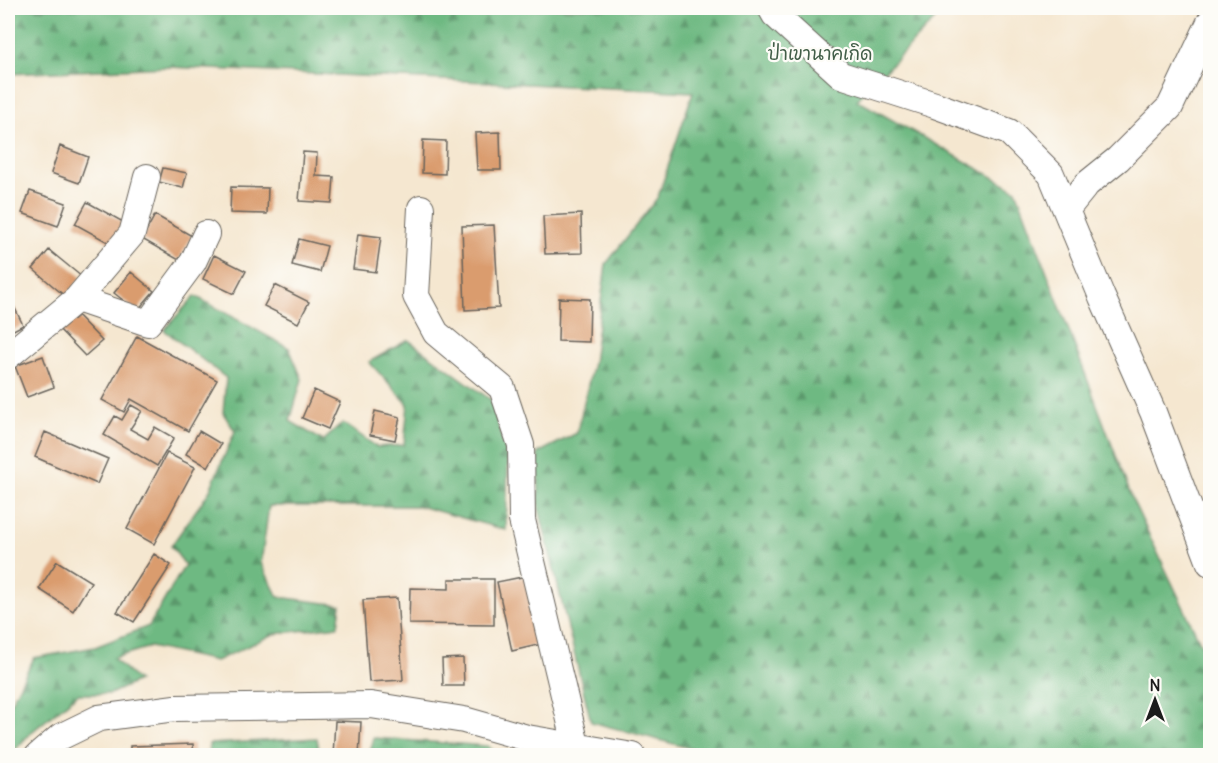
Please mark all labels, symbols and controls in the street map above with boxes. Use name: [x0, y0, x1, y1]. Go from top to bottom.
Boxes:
park label: ป่าเขานาคเกิด: [768, 42, 872, 65]
north arrow: [1125, 670, 1185, 730]
text: N: [1149, 675, 1161, 695]

